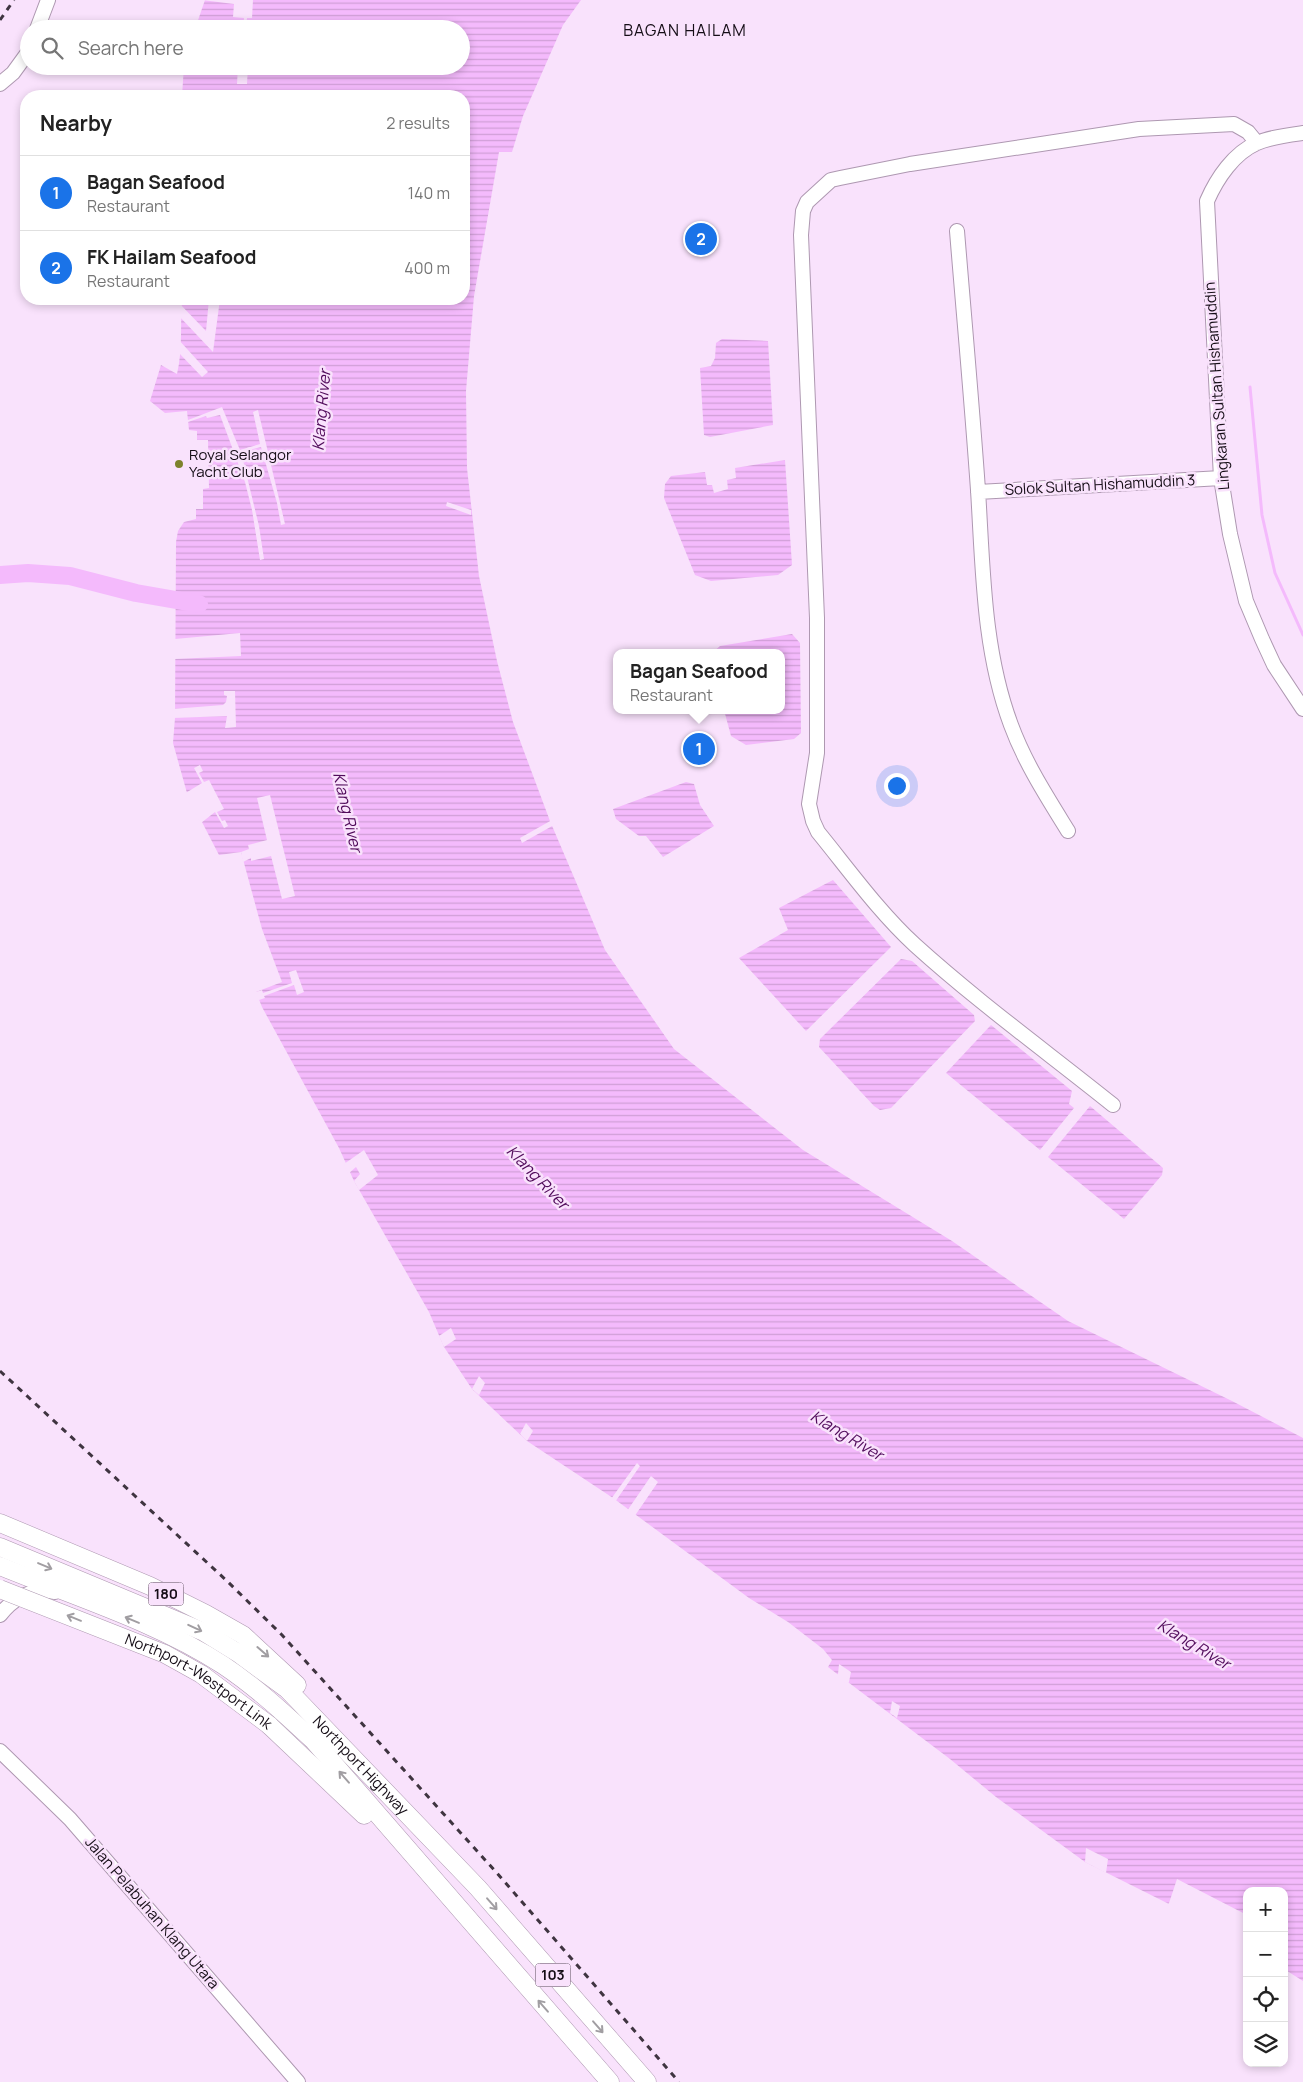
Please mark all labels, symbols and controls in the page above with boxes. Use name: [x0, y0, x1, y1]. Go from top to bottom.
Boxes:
district label: BAGAN HAILAM: [623, 19, 747, 41]
search box: [20, 20, 470, 75]
icon: search: [38, 34, 66, 62]
text: Search here: [78, 35, 184, 61]
text: Nearby: [40, 109, 112, 137]
text: 2 results: [386, 112, 450, 134]
text: Bagan Seafood: [87, 169, 225, 195]
text: 1: [52, 182, 60, 204]
text: 140 m: [408, 182, 450, 204]
text: Restaurant: [87, 195, 170, 217]
pin: 2: [685, 220, 717, 258]
text: FK Hailam Seafood: [87, 244, 257, 270]
text: 2: [51, 257, 61, 279]
text: 400 m: [404, 257, 450, 279]
text: Restaurant: [87, 270, 170, 292]
street label: Lingkaran Sultan Hishamuddin: [1199, 281, 1234, 491]
water label: Klang River: [307, 366, 336, 451]
place label: Royal Selangor Yacht Club: [189, 444, 292, 482]
marker: Royal Selangor Yacht Club: [173, 458, 185, 470]
street label: Solok Sultan Hishamuddin 3: [1004, 469, 1196, 500]
popup: [613, 649, 785, 714]
text: Bagan Seafood: [630, 658, 768, 684]
text: Restaurant: [630, 684, 713, 706]
pin: 1: [683, 730, 715, 768]
water label: Klang River: [328, 770, 368, 856]
your location: [884, 773, 910, 799]
water label: Klang River: [502, 1140, 576, 1215]
water label: Klang River: [807, 1405, 889, 1466]
one-way arrow: [37, 1562, 52, 1572]
road number: 180: [148, 1582, 184, 1606]
one-way arrow: [67, 1613, 82, 1622]
one-way arrow: [125, 1614, 140, 1624]
water label: Klang River: [1154, 1614, 1236, 1675]
one-way arrow: [187, 1623, 202, 1633]
street label: Northport-Westport Link: [122, 1628, 277, 1734]
one-way arrow: [256, 1646, 269, 1658]
street label: Northport Highway: [308, 1711, 414, 1820]
one-way arrow: [339, 1771, 350, 1784]
street label: Jalan Pelabuhan Klang Utara: [80, 1832, 224, 1993]
map controls: [1243, 1887, 1288, 2067]
button: +: [1243, 1887, 1288, 1932]
one-way arrow: [486, 1898, 498, 1911]
button: −: [1243, 1932, 1288, 1977]
road number: 103: [536, 1964, 570, 1986]
button: locate: [1243, 1977, 1288, 2022]
one-way arrow: [538, 1999, 549, 2012]
one-way arrow: [593, 2020, 604, 2033]
button: layers: [1243, 2022, 1288, 2067]

